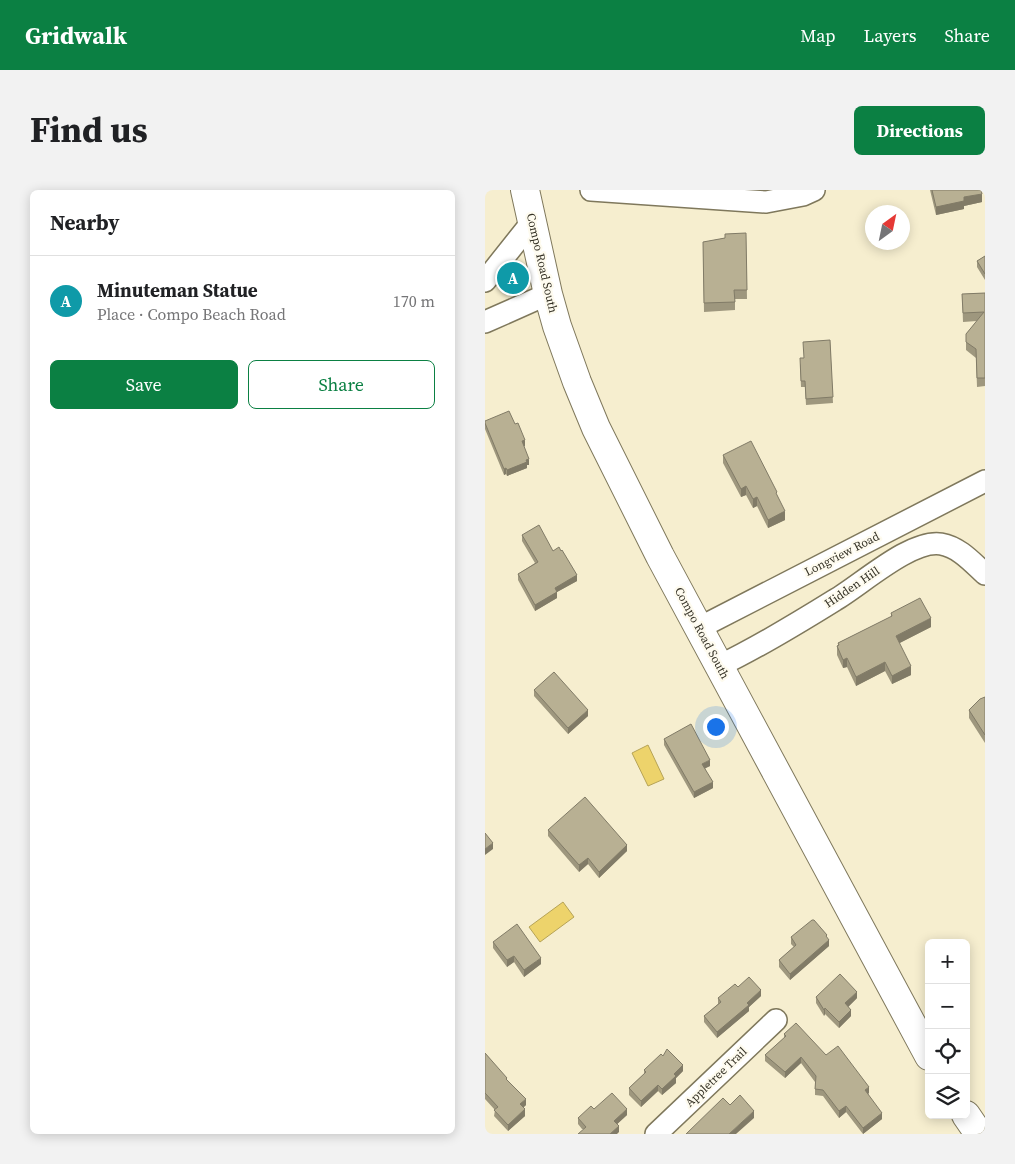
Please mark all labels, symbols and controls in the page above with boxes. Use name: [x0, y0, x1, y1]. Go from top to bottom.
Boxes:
text: Gridwalk: [25, 19, 127, 52]
text: Map: [800, 23, 835, 48]
text: Layers: [863, 23, 916, 48]
text: Share: [944, 23, 990, 48]
text: Find us: [30, 106, 148, 154]
button: Directions: [854, 106, 985, 155]
north arrow: [865, 205, 910, 250]
text: Nearby: [50, 208, 120, 237]
street label: Compo Road South: [523, 212, 561, 314]
pin: A: [497, 259, 529, 297]
text: Minuteman Statue: [97, 277, 258, 303]
text: A: [61, 290, 71, 312]
text: 170 m: [393, 290, 435, 312]
text: Place · Compo Beach Road: [97, 303, 286, 325]
button: Save: [50, 360, 238, 409]
button: Share: [248, 360, 435, 409]
street label: Longview Road: [802, 528, 882, 580]
street label: Hidden Hill: [821, 563, 883, 611]
street label: Compo Road South: [671, 584, 733, 682]
your location: [703, 714, 729, 740]
map controls: [925, 939, 970, 1119]
button: +: [925, 939, 970, 984]
button: −: [925, 984, 970, 1029]
button: locate: [925, 1029, 970, 1074]
street label: Appletree Trail: [682, 1043, 751, 1110]
button: layers: [925, 1074, 970, 1119]

